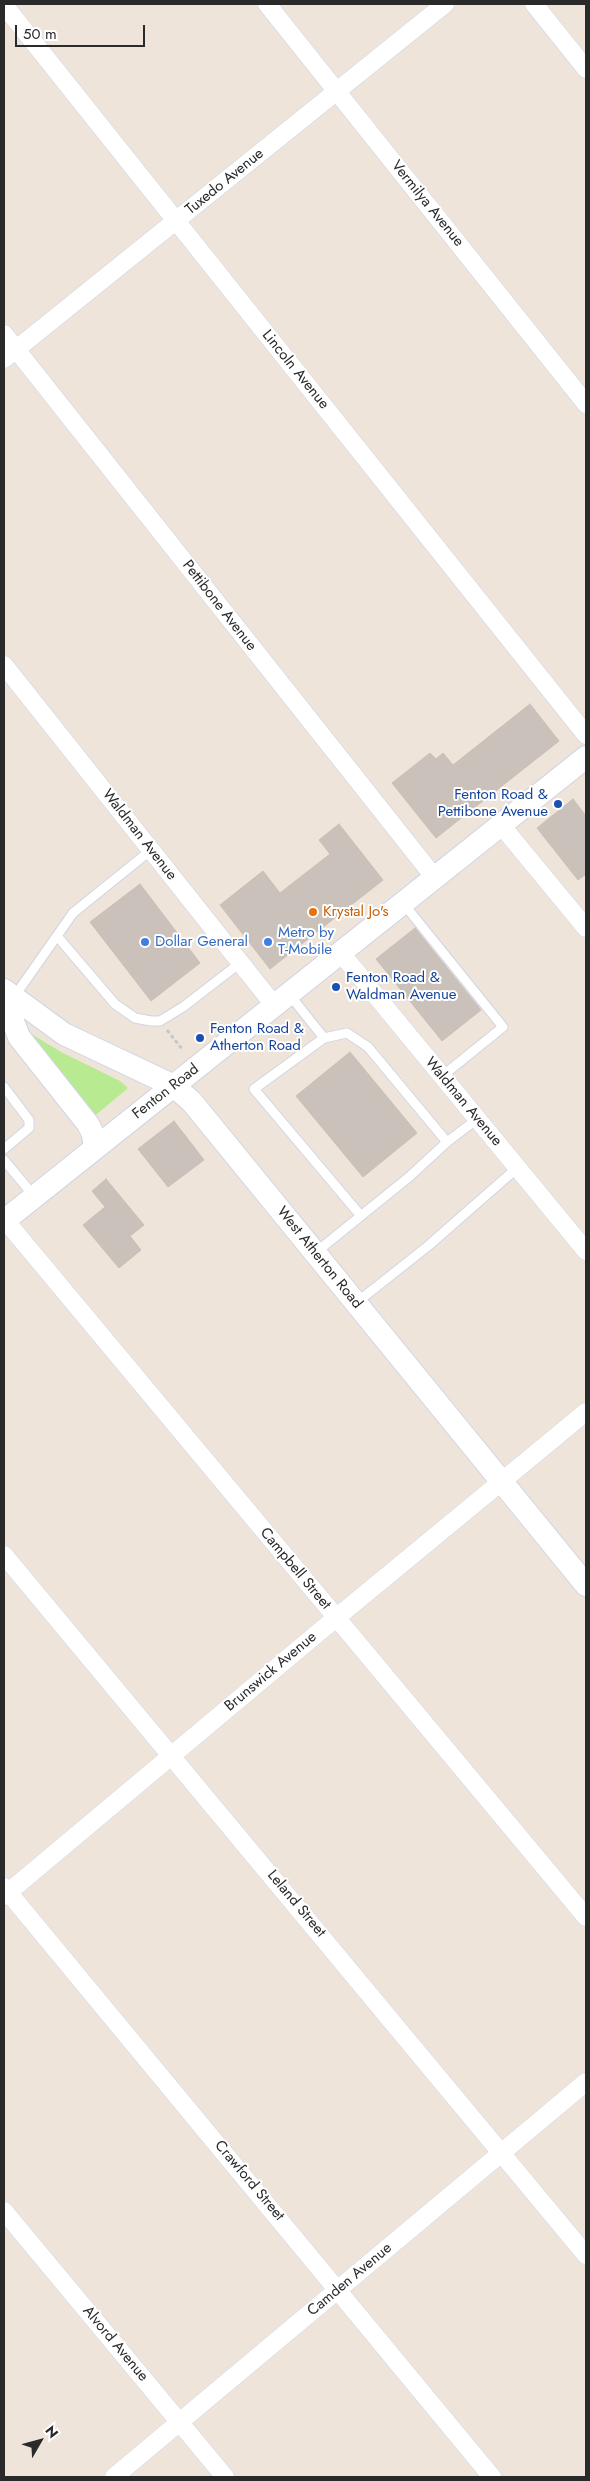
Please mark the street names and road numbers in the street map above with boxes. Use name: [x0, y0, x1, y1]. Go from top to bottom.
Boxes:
street label: Tuxedo Avenue: [182, 145, 268, 219]
street label: Vermilya Avenue: [387, 157, 467, 251]
street label: Lincoln Avenue: [258, 327, 332, 413]
street label: Pettibone Avenue: [178, 557, 260, 655]
street label: Waldman Avenue: [98, 786, 180, 884]
street label: Waldman Avenue: [421, 1054, 505, 1150]
street label: Fenton Road: [129, 1061, 203, 1123]
street label: West Atherton Road: [272, 1203, 366, 1313]
street label: Campbell Street: [256, 1524, 334, 1614]
street label: Brunswick Avenue: [221, 1628, 321, 1716]
street label: Leland Street: [263, 1867, 329, 1941]
street label: Crawford Street: [210, 2137, 288, 2225]
street label: Camden Avenue: [304, 2239, 396, 2321]
street label: Alvord Avenue: [78, 2303, 152, 2385]

